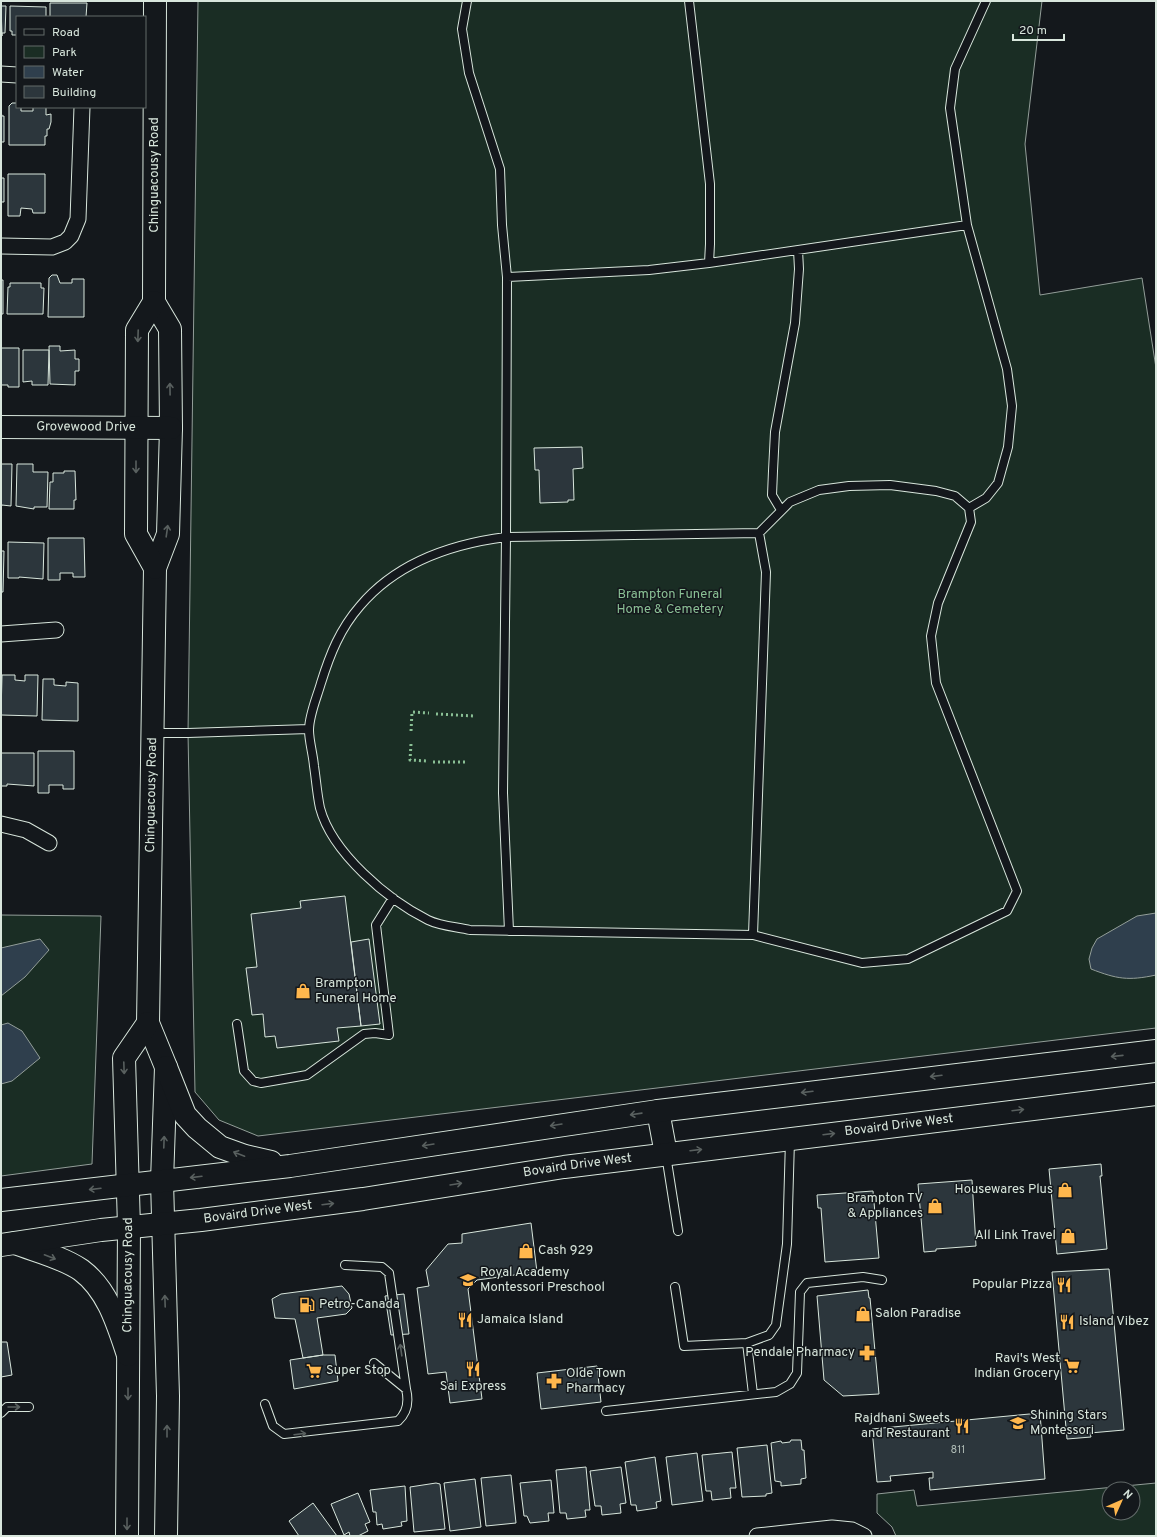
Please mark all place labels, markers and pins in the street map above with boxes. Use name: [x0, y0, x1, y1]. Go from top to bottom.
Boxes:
place label: Brampton Funeral Home: [315, 976, 397, 1007]
shop icon: Brampton Funeral Home: [294, 982, 312, 1000]
shop icon: Housewares Plus: [1056, 1181, 1074, 1199]
place label: Housewares Plus: [955, 1182, 1053, 1198]
place label: Brampton TV & Appliances: [847, 1191, 923, 1222]
shop icon: Brampton TV & Appliances: [926, 1197, 944, 1215]
shop icon: All Link Travel: [1059, 1227, 1077, 1245]
place label: All Link Travel: [975, 1228, 1056, 1244]
shop icon: Cash 929: [517, 1242, 535, 1260]
place label: Cash 929: [538, 1243, 593, 1259]
place label: Royal Academy Montessori Preschool: [480, 1265, 605, 1296]
school or university icon: Royal Academy Montessori Preschool: [459, 1271, 477, 1289]
restaurant icon: Popular Pizza: [1055, 1276, 1073, 1294]
place label: Popular Pizza: [972, 1277, 1052, 1293]
fuel station icon: Petro-Canada: [298, 1296, 316, 1314]
place label: Petro-Canada: [319, 1297, 400, 1313]
shop icon: Salon Paradise: [854, 1305, 872, 1323]
place label: Salon Paradise: [875, 1306, 961, 1322]
restaurant icon: Jamaica Island: [456, 1311, 474, 1329]
place label: Jamaica Island: [477, 1312, 563, 1328]
restaurant icon: Island Vibez: [1058, 1313, 1076, 1331]
place label: Island Vibez: [1079, 1314, 1149, 1330]
pharmacy icon: Pendale Pharmacy: [858, 1344, 876, 1362]
place label: Pendale Pharmacy: [745, 1345, 855, 1361]
place label: Ravi's West Indian Grocery: [974, 1351, 1060, 1382]
supermarket icon: Ravi's West Indian Grocery: [1063, 1357, 1081, 1375]
restaurant icon: Sai Express: [464, 1360, 482, 1378]
supermarket icon: Super Stop: [305, 1362, 323, 1380]
place label: Super Stop: [326, 1363, 391, 1379]
place label: Olde Town Pharmacy: [566, 1366, 626, 1397]
pharmacy icon: Olde Town Pharmacy: [545, 1372, 563, 1390]
place label: Sai Express: [440, 1379, 506, 1395]
place label: Shining Stars Montessori: [1030, 1408, 1107, 1439]
place label: Rajdhani Sweets and Restaurant: [854, 1411, 950, 1442]
school or university icon: Shining Stars Montessori: [1009, 1414, 1027, 1432]
restaurant icon: Rajdhani Sweets and Restaurant: [953, 1417, 971, 1435]

